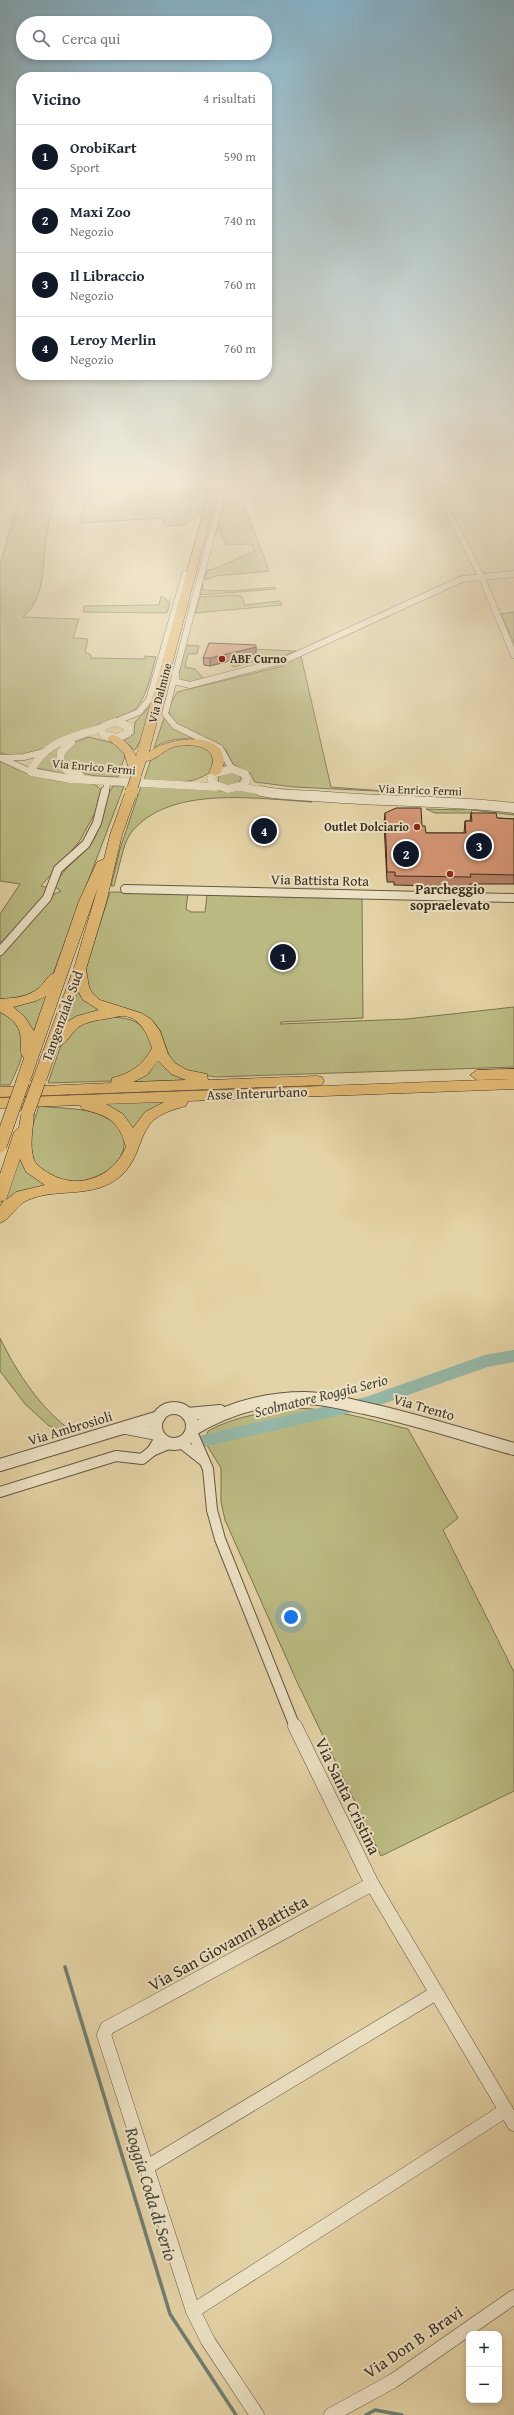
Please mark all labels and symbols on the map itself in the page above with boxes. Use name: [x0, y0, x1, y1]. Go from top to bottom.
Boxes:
place label: ABF Curno: [230, 650, 287, 667]
marker: ABF Curno: [217, 654, 227, 664]
street label: Via Dalmine: [143, 661, 176, 725]
street label: Via Enrico Fermi: [52, 754, 137, 779]
street label: Via Enrico Fermi: [378, 780, 463, 799]
pin: 4: [251, 816, 277, 846]
place label: Outlet Dolciario: [324, 818, 410, 835]
marker: Outlet Dolciario: [412, 822, 422, 832]
pin: 3: [466, 831, 492, 861]
pin: 2: [393, 839, 419, 869]
street label: Via Battista Rota: [271, 869, 370, 891]
marker: Parcheggio sopraelevato: [445, 869, 455, 879]
place label: Parcheggio sopraelevato: [410, 879, 490, 915]
pin: 1: [270, 942, 296, 972]
street label: Tangenziale Sud: [36, 967, 88, 1064]
street label: Asse Interurbano: [206, 1081, 308, 1105]
water label: Scolmatore Roggia Serio: [252, 1369, 390, 1422]
street label: Via Trento: [391, 1389, 457, 1425]
street label: Via Ambrosioli: [25, 1406, 115, 1450]
your location: [281, 1607, 301, 1627]
street label: Via Santa Cristina: [309, 1733, 388, 1859]
street label: Via San Giovanni Battista: [143, 1888, 312, 1997]
water label: Roggia Coda di Serio: [118, 2123, 185, 2264]
street label: Via Don B .Bravi: [358, 2299, 468, 2384]

